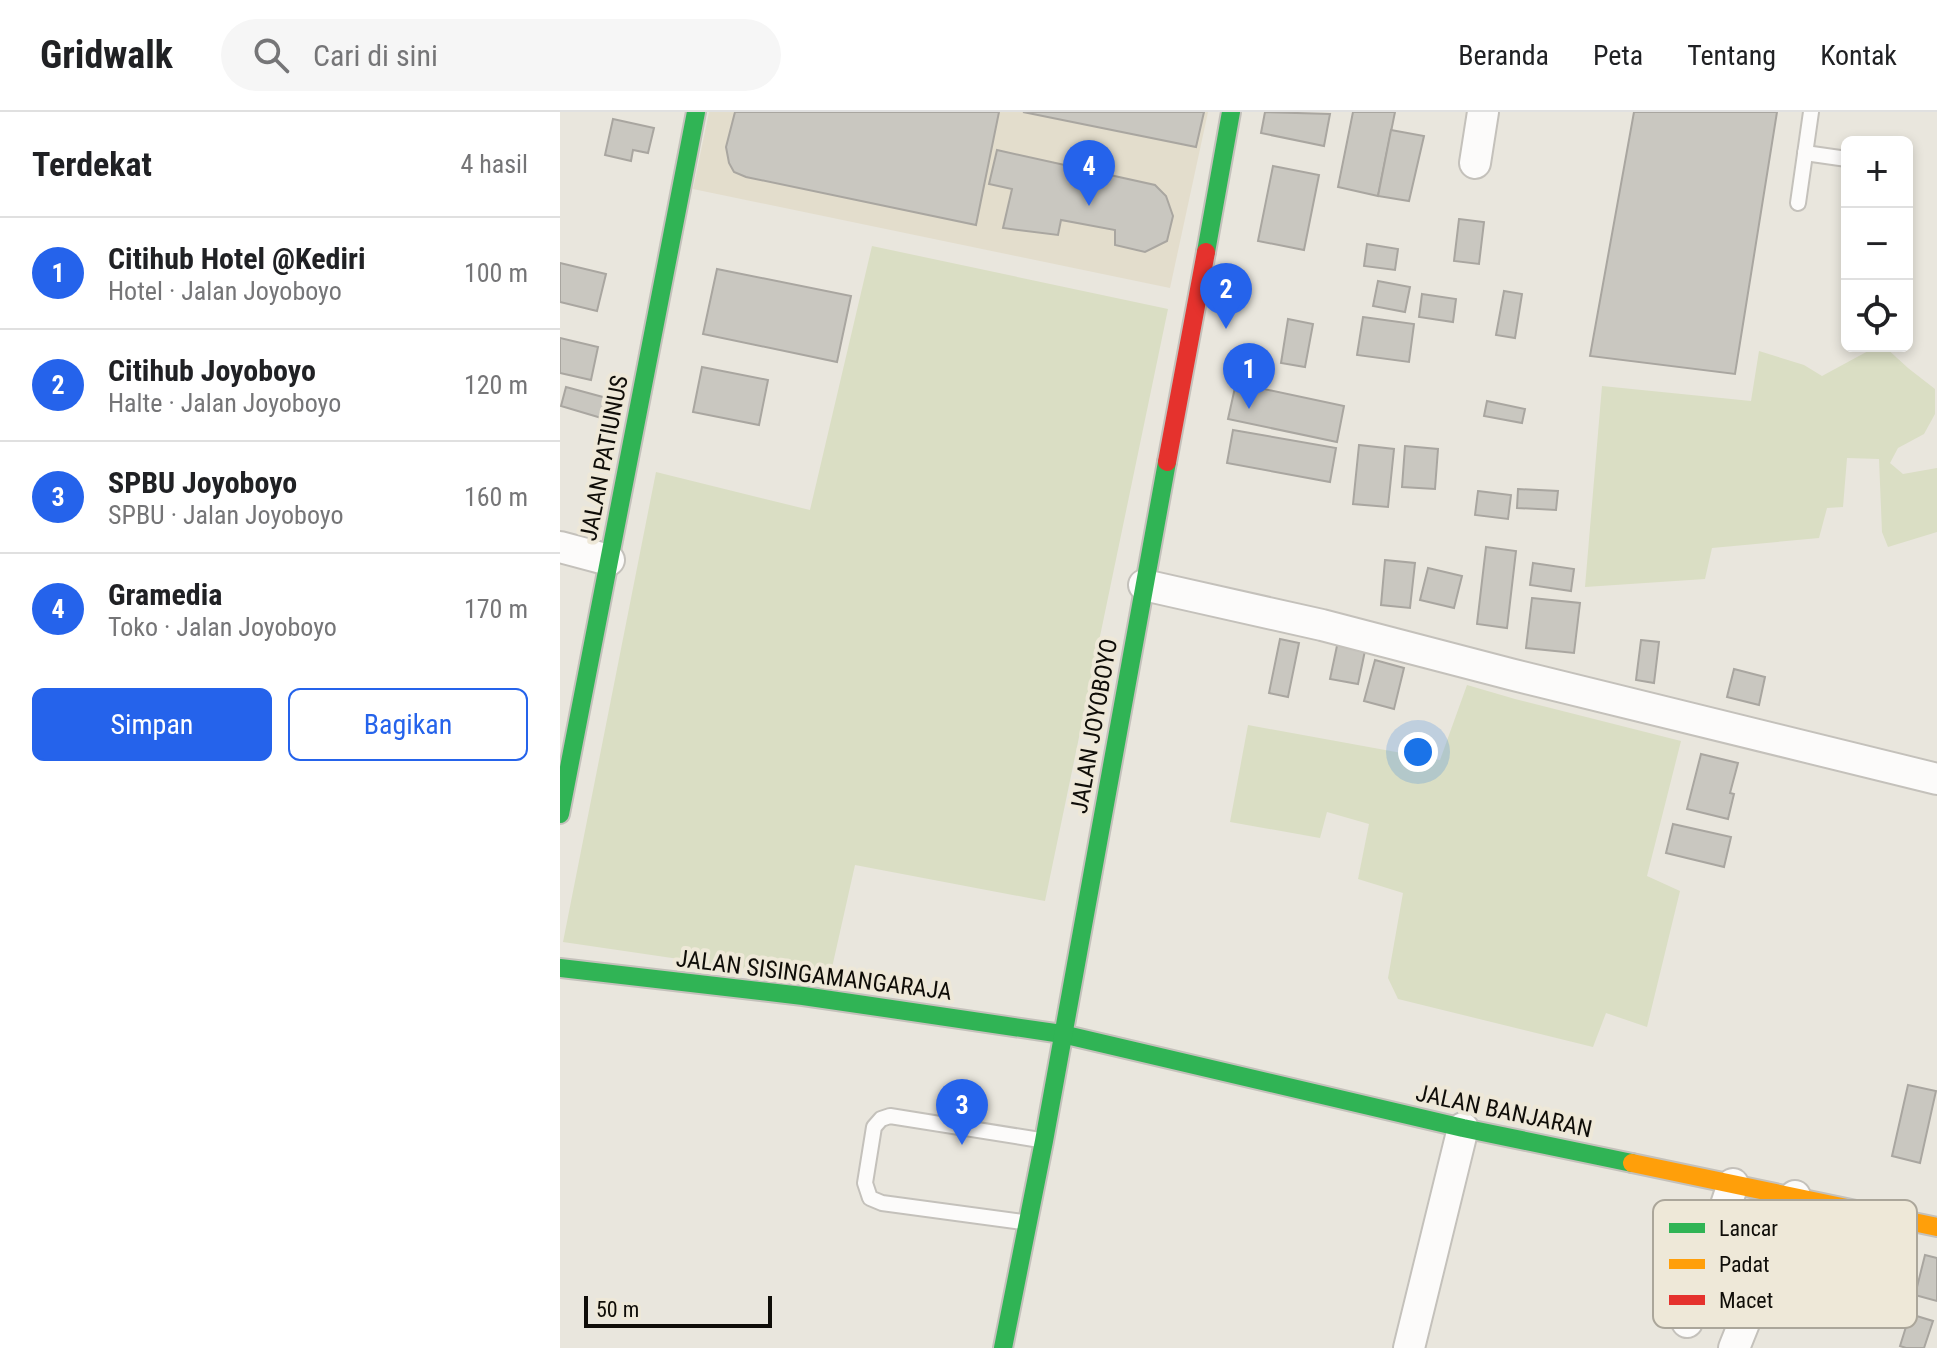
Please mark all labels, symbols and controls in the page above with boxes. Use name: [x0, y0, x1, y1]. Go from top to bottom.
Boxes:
search box: [221, 19, 781, 91]
text: Gridwalk: [40, 33, 173, 77]
icon: search: [249, 33, 293, 77]
text: Cari di sini: [313, 38, 438, 73]
text: Beranda: [1458, 39, 1549, 72]
text: Peta: [1593, 39, 1643, 72]
text: Tentang: [1687, 39, 1776, 72]
text: Kontak: [1820, 39, 1897, 72]
map controls: [1841, 136, 1913, 352]
button: +: [1841, 136, 1913, 208]
pin: 4: [1063, 140, 1115, 206]
text: Terdekat: [32, 144, 152, 184]
text: 4 hasil: [460, 149, 528, 179]
button: −: [1841, 208, 1913, 280]
text: Citihub Hotel @Kediri: [108, 241, 366, 276]
text: 1: [51, 258, 65, 288]
text: 100 m: [464, 258, 528, 288]
pin: 2: [1200, 263, 1252, 329]
text: Hotel · Jalan Joyoboyo: [108, 276, 342, 306]
button: locate: [1841, 280, 1913, 352]
pin: 1: [1223, 343, 1275, 409]
text: Citihub Joyoboyo: [108, 353, 316, 388]
text: 2: [51, 370, 65, 400]
text: 120 m: [464, 370, 528, 400]
street label: JALAN PATIUNUS: [574, 373, 634, 543]
text: Halte · Jalan Joyoboyo: [108, 388, 341, 418]
text: SPBU Joyoboyo: [108, 465, 297, 500]
text: 3: [51, 482, 65, 512]
text: 160 m: [464, 482, 528, 512]
text: SPBU · Jalan Joyoboyo: [108, 500, 343, 530]
text: Gramedia: [108, 577, 222, 612]
text: 4: [51, 594, 65, 624]
text: 170 m: [464, 594, 528, 624]
text: Toko · Jalan Joyoboyo: [108, 612, 337, 642]
street label: JALAN JOYOBOYO: [1065, 636, 1123, 816]
button: Simpan: [32, 688, 272, 761]
button: Bagikan: [288, 688, 528, 761]
your location: [1398, 732, 1438, 772]
street label: JALAN SISINGAMANGARAJA: [675, 944, 954, 1006]
pin: 3: [936, 1079, 988, 1145]
street label: JALAN BANJARAN: [1413, 1079, 1595, 1143]
legend: [1653, 1200, 1917, 1328]
text: Lancar: [1719, 1216, 1778, 1241]
text: Padat: [1719, 1252, 1770, 1277]
text: Macet: [1719, 1288, 1773, 1313]
scale bar: [584, 1292, 772, 1328]
text: 50 m: [596, 1297, 639, 1322]

